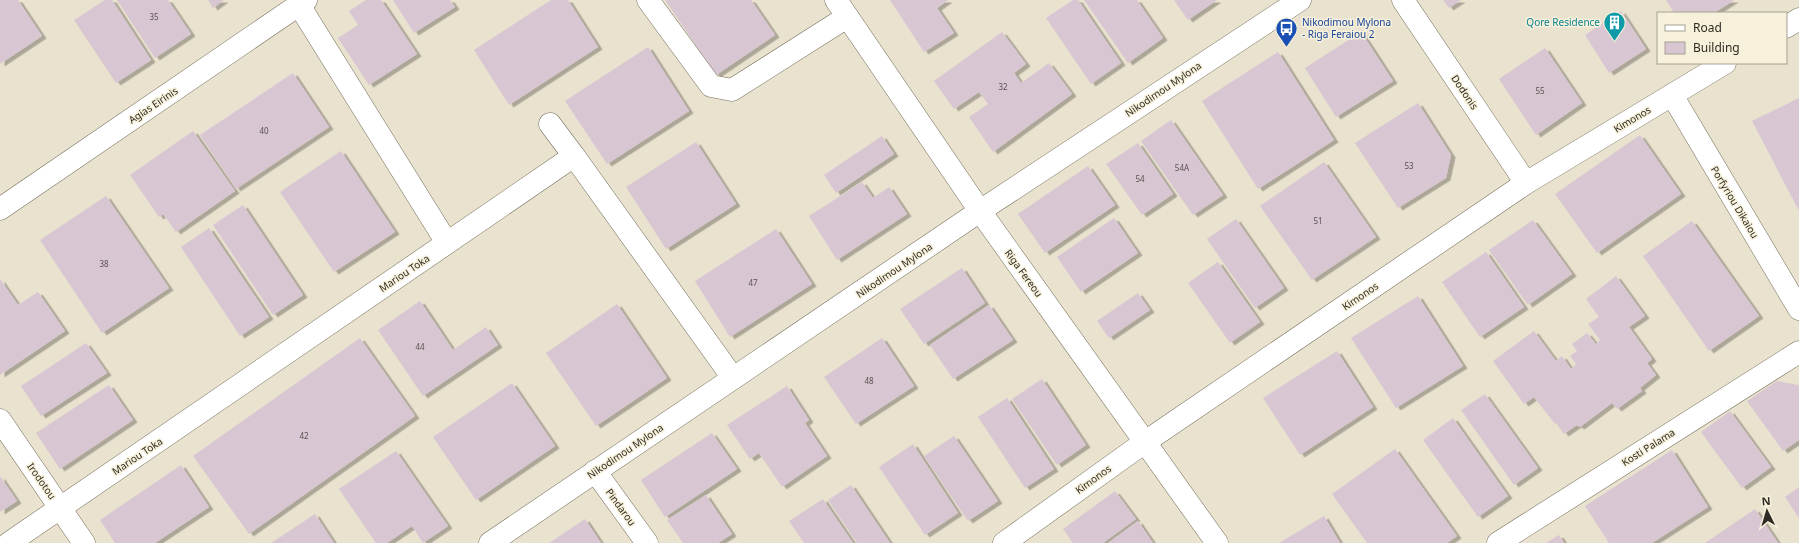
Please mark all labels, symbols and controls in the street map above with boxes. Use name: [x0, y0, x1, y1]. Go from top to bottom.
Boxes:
building icon: Qore Residence: [1602, 9, 1628, 42]
house number: 35: [149, 11, 159, 22]
legend: [1657, 12, 1787, 64]
bus stop icon: Nikodimou Mylona - Riga Feraiou 2: [1273, 15, 1299, 48]
place label: Nikodimou Mylona - Riga Feraiou 2: [1302, 15, 1391, 41]
place label: Qore Residence: [1526, 15, 1600, 29]
text: Road: [1693, 19, 1722, 36]
text: Building: [1693, 39, 1740, 56]
street label: Nikodimou Mylona: [1122, 58, 1204, 120]
street label: Dodonis: [1448, 72, 1482, 112]
house number: 32: [998, 81, 1008, 92]
street label: Agias Eirinis: [126, 83, 181, 127]
house number: 55: [1535, 85, 1545, 96]
street label: Kimonos: [1611, 102, 1653, 136]
house number: 40: [259, 125, 269, 136]
house number: 53: [1404, 160, 1414, 171]
house number: 54A: [1175, 162, 1190, 173]
street label: Porfyriou Dikaiou: [1708, 163, 1762, 241]
house number: 54: [1135, 173, 1145, 184]
house number: 51: [1313, 215, 1323, 226]
street label: Nikodimou Mylona: [853, 239, 935, 301]
street label: Riga Fereou: [1002, 246, 1046, 300]
street label: Mariou Toka: [376, 251, 432, 295]
house number: 38: [99, 258, 109, 269]
house number: 47: [748, 277, 758, 288]
street label: Kimonos: [1339, 279, 1381, 313]
house number: 44: [415, 341, 425, 352]
house number: 48: [864, 375, 874, 386]
street label: Nikodimou Mylona: [584, 420, 666, 482]
street label: Kosti Palama: [1619, 425, 1677, 469]
house number: 42: [299, 430, 309, 441]
street label: Mariou Toka: [109, 434, 165, 478]
street label: Irodotou: [24, 460, 60, 502]
street label: Kimonos: [1072, 461, 1114, 497]
street label: Pindarou: [603, 486, 639, 528]
north arrow: [1747, 491, 1787, 531]
text: N: [1761, 493, 1771, 508]

